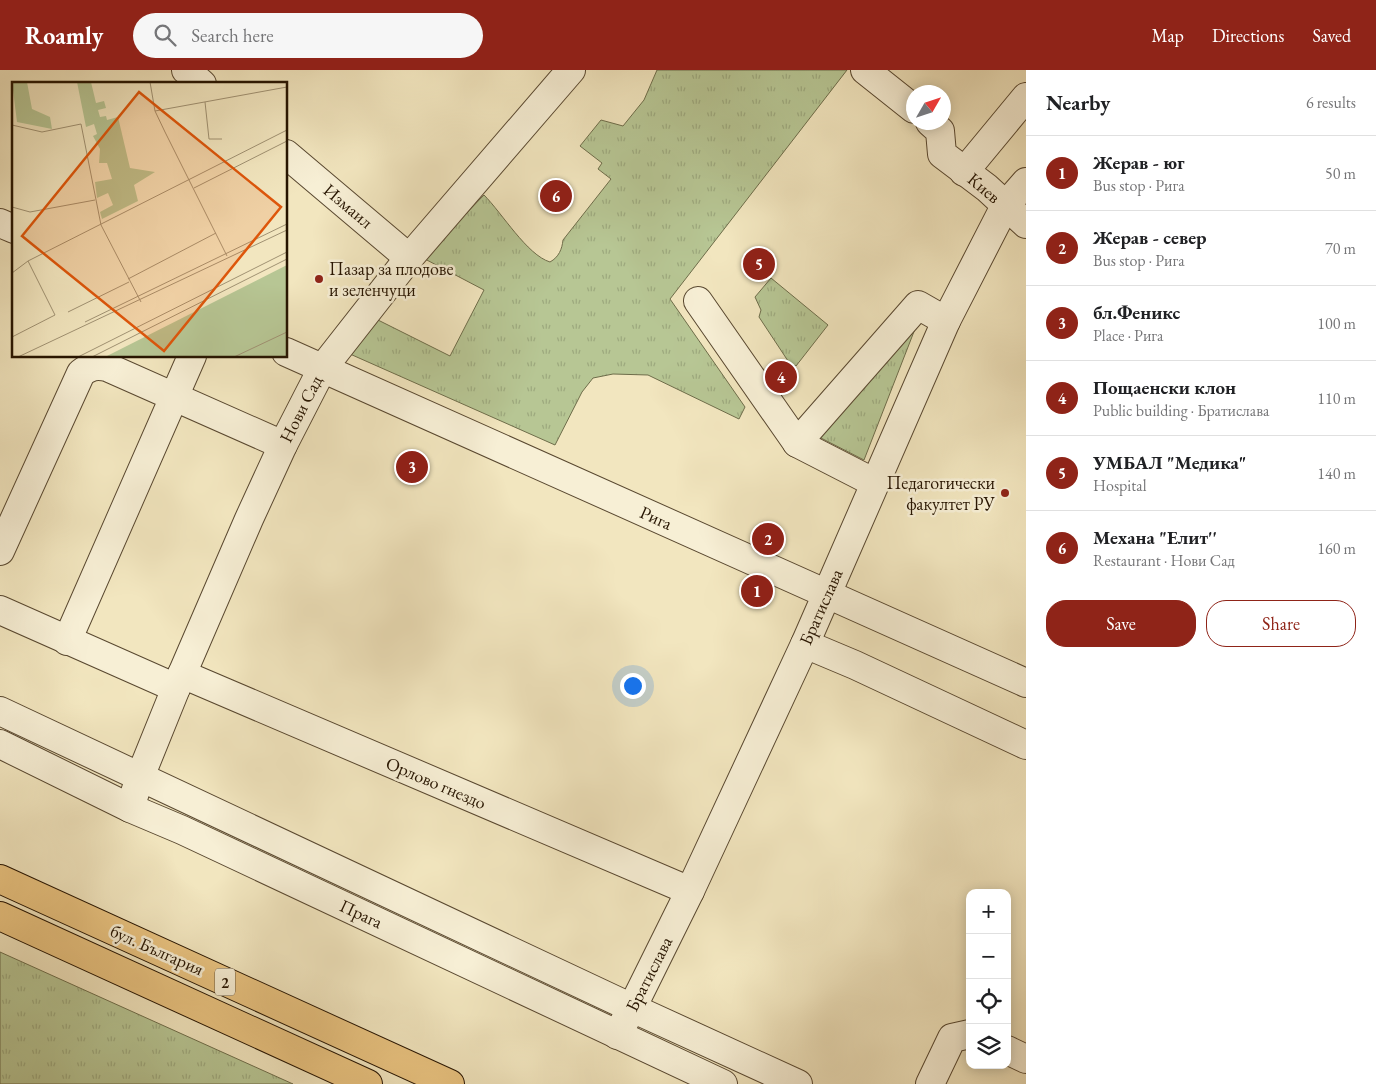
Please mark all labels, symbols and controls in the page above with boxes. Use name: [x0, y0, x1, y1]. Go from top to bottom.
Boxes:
search box: [133, 13, 483, 58]
text: Roamly: [25, 20, 103, 51]
icon: search: [151, 21, 179, 49]
text: Search here: [191, 23, 274, 48]
text: Map: [1152, 24, 1184, 47]
text: Directions: [1212, 24, 1284, 47]
text: Saved: [1312, 24, 1351, 47]
inset map: [12, 82, 288, 358]
north arrow: [906, 85, 951, 130]
text: Nearby: [1046, 89, 1110, 116]
text: 6 results: [1306, 92, 1356, 113]
text: Жерав - юг: [1093, 150, 1185, 175]
text: 1: [1058, 163, 1066, 184]
text: 50 m: [1325, 163, 1356, 184]
street label: Киев: [963, 167, 1006, 208]
text: Bus stop · Рига: [1093, 175, 1185, 196]
pin: 6: [540, 177, 572, 215]
street label: Измаил: [319, 178, 378, 233]
text: Жерав - север: [1093, 225, 1207, 250]
text: 2: [1058, 238, 1066, 259]
text: 70 m: [1325, 238, 1356, 259]
pin: 5: [743, 245, 775, 283]
text: Bus stop · Рига: [1093, 250, 1185, 271]
place label: Пазар за плодове и зеленчуци: [329, 257, 454, 301]
marker: Пазар за плодове и зеленчуци: [313, 273, 325, 285]
text: бл.Феникс: [1093, 300, 1180, 325]
text: 3: [1058, 313, 1066, 334]
text: 100 m: [1317, 313, 1356, 334]
text: Place · Рига: [1093, 325, 1163, 346]
pin: 4: [765, 358, 797, 396]
street label: Нови Сад: [274, 371, 327, 446]
text: Пощаенски клон: [1093, 375, 1236, 400]
text: 4: [1058, 388, 1066, 409]
text: 110 m: [1317, 388, 1356, 409]
text: Public building · Братислава: [1093, 400, 1269, 421]
pin: 3: [396, 448, 428, 486]
text: УМБАЛ "Медика": [1093, 450, 1246, 475]
text: 5: [1058, 463, 1066, 484]
text: 140 m: [1317, 463, 1356, 484]
place label: Педагогически факултет РУ: [886, 471, 996, 515]
text: Hospital: [1093, 475, 1147, 496]
marker: Педагогически факултет РУ: [999, 487, 1011, 499]
street label: Рига: [636, 500, 677, 535]
pin: 2: [752, 520, 784, 558]
text: Механа "Елит'': [1093, 525, 1217, 550]
text: 6: [1058, 538, 1066, 559]
text: 160 m: [1317, 538, 1356, 559]
text: Restaurant · Нови Сад: [1093, 550, 1235, 571]
street label: Братислава: [794, 564, 848, 649]
pin: 1: [741, 572, 773, 610]
button: Save: [1046, 600, 1196, 647]
button: Share: [1206, 600, 1356, 647]
your location: [620, 673, 646, 699]
street label: Орлово гнездо: [383, 751, 490, 814]
map controls: [966, 889, 1011, 1069]
button: +: [966, 889, 1011, 934]
street label: Прага: [336, 894, 387, 934]
street label: бул. България: [107, 919, 208, 980]
street label: Братислава: [620, 932, 678, 1015]
button: −: [966, 934, 1011, 979]
road number: 2: [215, 969, 235, 996]
button: locate: [966, 979, 1011, 1024]
button: layers: [966, 1024, 1011, 1069]

